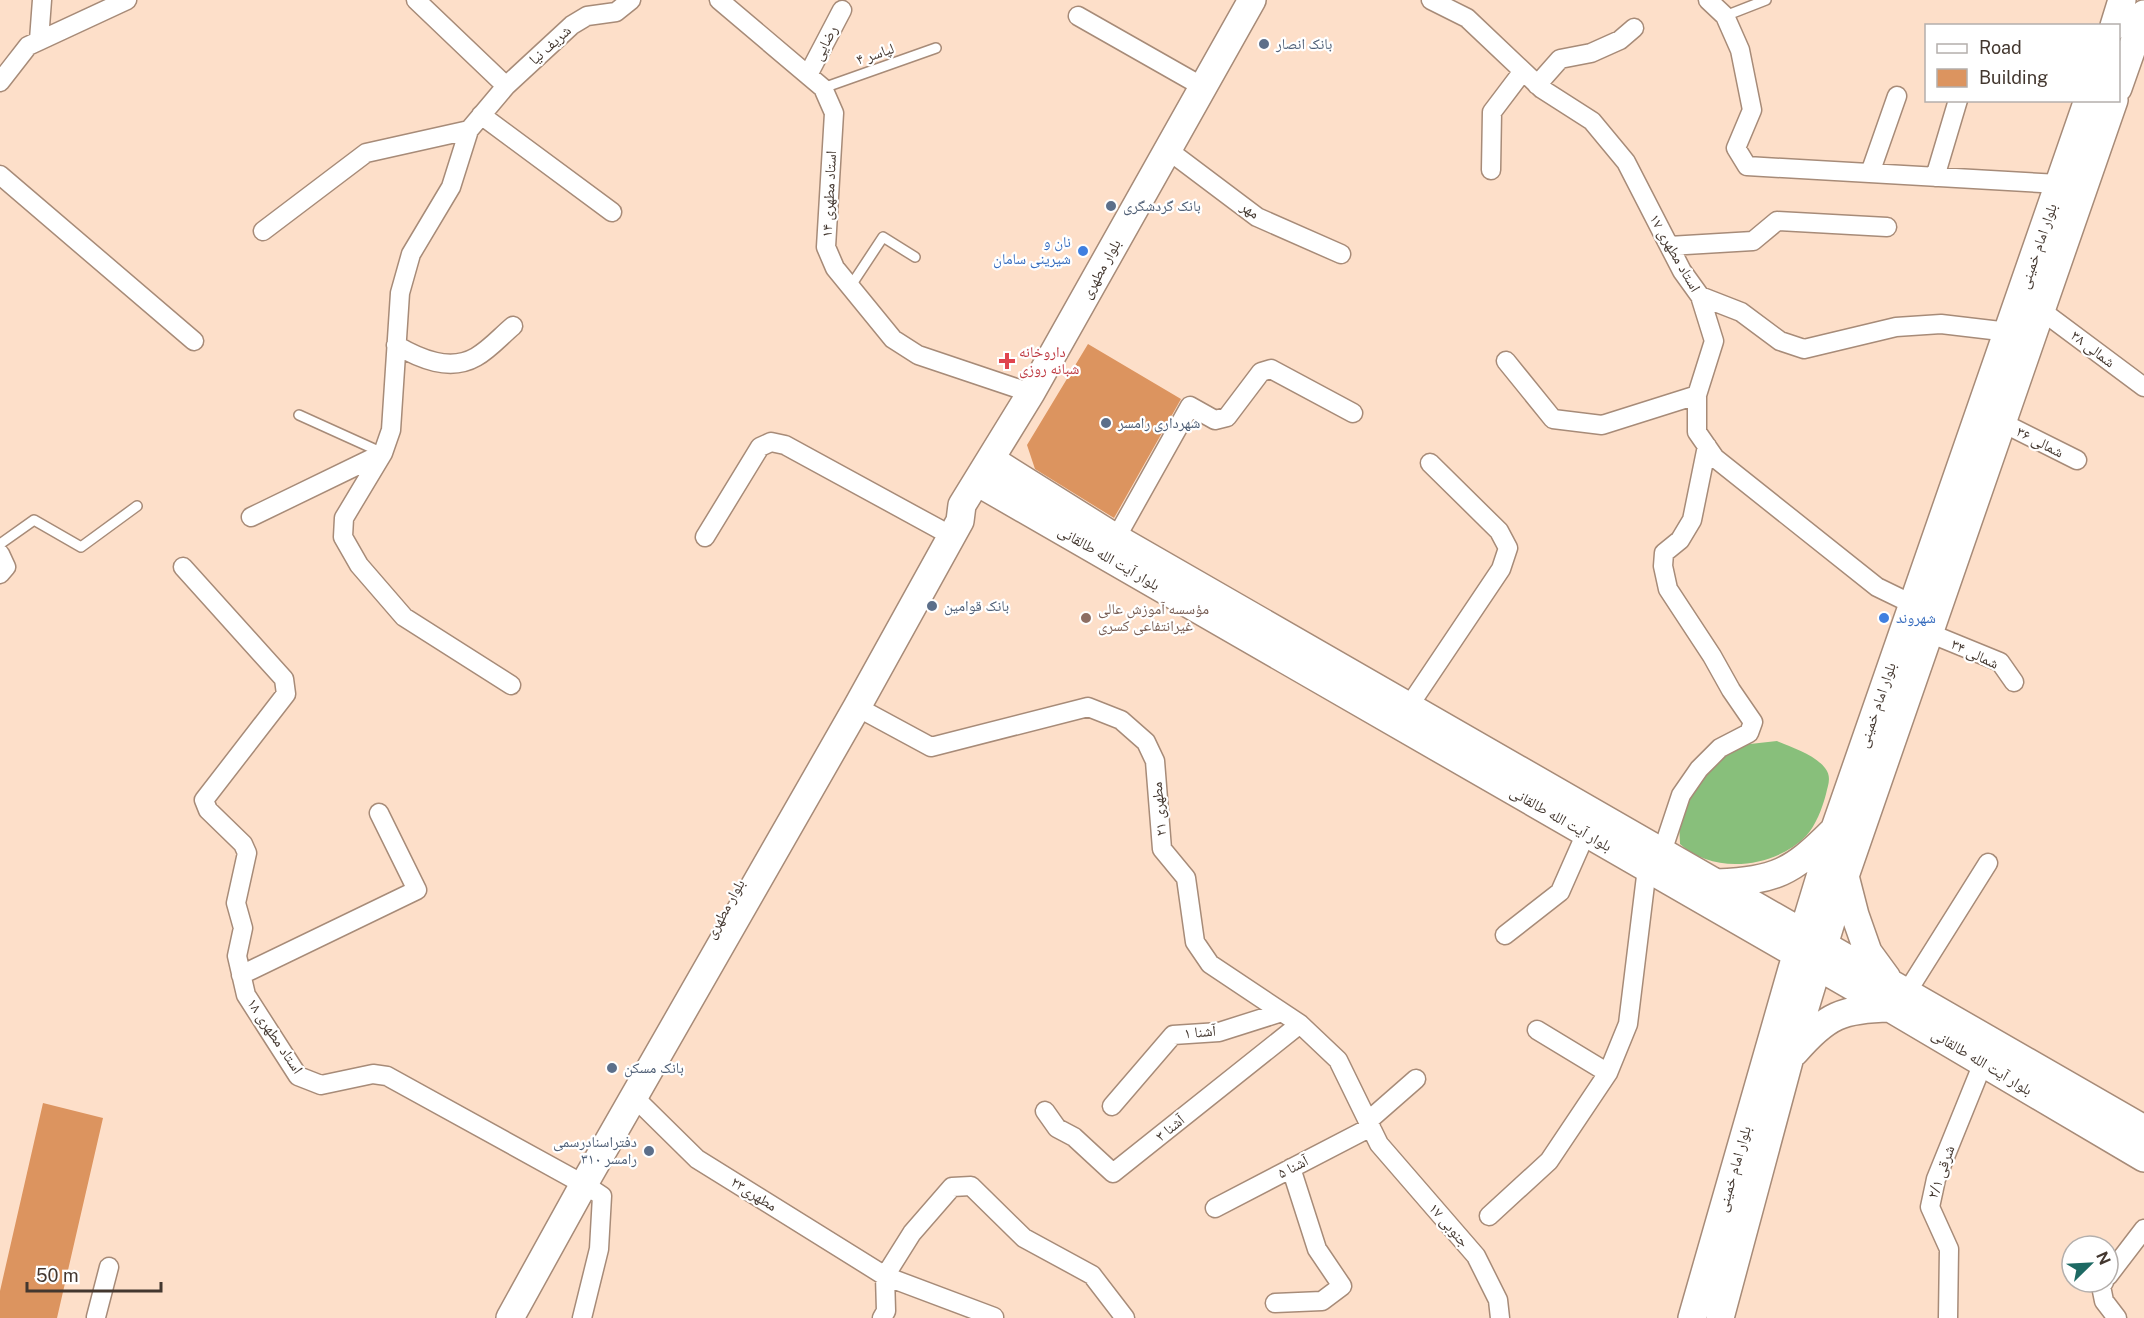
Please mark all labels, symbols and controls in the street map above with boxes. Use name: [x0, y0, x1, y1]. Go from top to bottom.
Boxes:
street label: شریف نیا: [525, 21, 575, 69]
street label: رضایی: [809, 22, 842, 64]
legend: [1925, 24, 2120, 102]
place label: بانک انصار: [1275, 35, 1332, 53]
marker: بانک انصار: [1257, 37, 1271, 51]
text: Road: [1979, 37, 2022, 58]
street label: لپاسر ۴: [854, 39, 896, 69]
text: Building: [1979, 67, 2048, 88]
street label: استاد مطهری ۱۴: [818, 150, 841, 238]
place label: بانک گردشگری: [1123, 197, 1201, 216]
street label: مهر: [1236, 197, 1263, 223]
marker: بانک گردشگری: [1104, 199, 1118, 213]
street label: بلوار امام خمینی: [2015, 201, 2062, 291]
street label: استاد مطهری ۱۷: [1645, 211, 1705, 296]
place label: نان و شیرینی سامان: [993, 233, 1071, 269]
street label: بلوار مطهری: [1077, 236, 1126, 302]
marker: نان و شیرینی سامان: [1076, 244, 1090, 258]
street label: شمالی ۳۸: [2067, 327, 2119, 372]
place label: داروخانه شبانه روزی: [1019, 343, 1080, 379]
marker: داروخانه شبانه روزی: [1000, 354, 1014, 368]
place label: شهرداری رامسر: [1117, 414, 1200, 433]
marker: شهرداری رامسر: [1099, 416, 1113, 430]
street label: شمالی ۳۶: [2013, 423, 2067, 462]
street label: بلوار آیت الله طالقانی: [1055, 522, 1163, 595]
place label: بانک قوامین: [944, 597, 1009, 616]
marker: بانک قوامین: [925, 599, 939, 613]
place label: مؤسسه آموزش عالی غیرانتفاعی کسری: [1098, 600, 1209, 636]
place label: شهروند: [1896, 609, 1936, 627]
marker: مؤسسه آموزش عالی غیرانتفاعی کسری: [1079, 611, 1093, 625]
marker: شهروند: [1877, 611, 1891, 625]
street label: شمالی ۳۴: [1948, 635, 2002, 674]
street label: بلوار امام خمینی: [1854, 660, 1901, 750]
street label: مطهری ۲۱: [1148, 781, 1171, 837]
street label: بلوار آیت الله طالقانی: [1507, 783, 1615, 856]
street label: بلوار مطهری: [701, 876, 750, 942]
street label: استاد مطهری ۱۸: [242, 995, 307, 1078]
street label: آشنا ۱: [1183, 1022, 1218, 1041]
street label: بلوار آیت الله طالقانی: [1928, 1025, 2036, 1100]
place label: بانک مسکن: [624, 1059, 684, 1078]
marker: بانک مسکن: [605, 1061, 619, 1075]
street label: آشنا ۳: [1152, 1110, 1188, 1144]
street label: بلوار امام خمینی: [1713, 1124, 1756, 1214]
place label: دفتراسنادرسمی ۳۱۰ رامسر: [553, 1133, 637, 1168]
street label: شرقی ۲/۱: [1924, 1143, 1959, 1201]
marker: دفتراسنادرسمی ۳۱۰ رامسر: [642, 1144, 656, 1158]
street label: آشنا ۵: [1275, 1151, 1312, 1181]
street label: مطهری۲۳: [727, 1173, 780, 1216]
street label: جنوبی ۱۷: [1424, 1199, 1473, 1252]
north arrow: [2060, 1234, 2120, 1294]
text: N: [2092, 1249, 2114, 1268]
scale bar: [27, 1255, 160, 1293]
text: 50 m: [36, 1265, 79, 1286]

